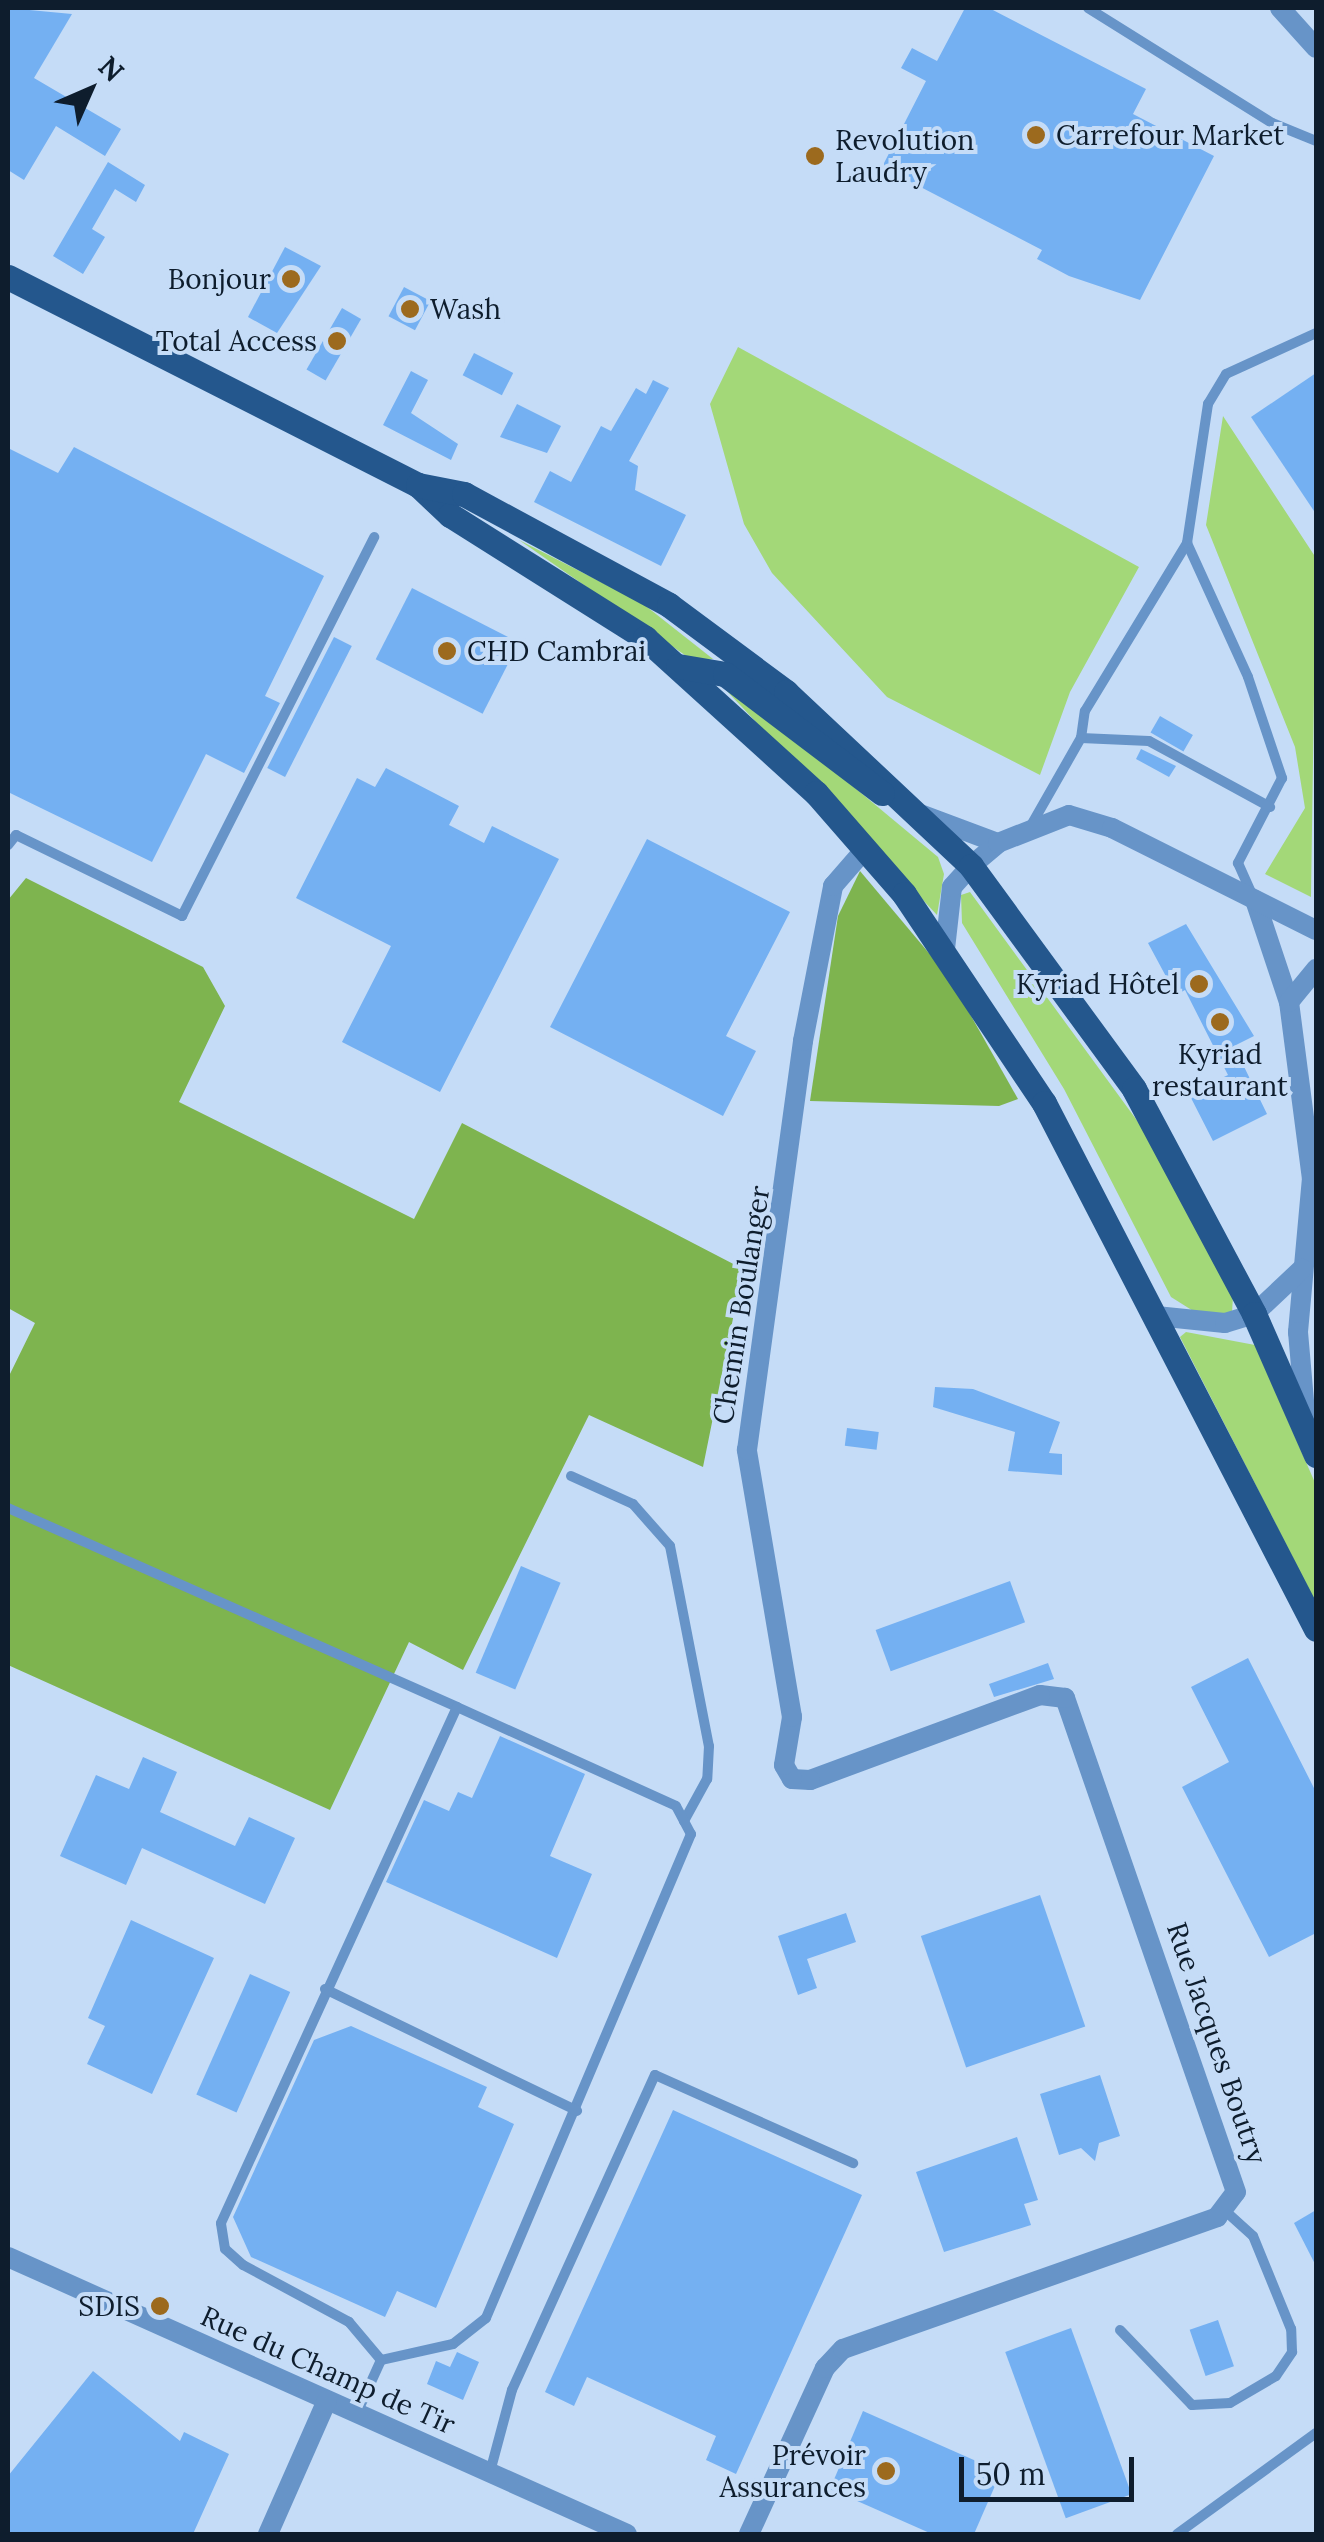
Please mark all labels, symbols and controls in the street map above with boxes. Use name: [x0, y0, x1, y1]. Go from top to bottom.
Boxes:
north arrow: [40, 40, 140, 140]
text: N: [91, 48, 132, 89]
place label: Carrefour Market: [1056, 118, 1284, 152]
place label: Revolution Laudry: [835, 123, 974, 189]
marker: Carrefour Market: [1025, 124, 1047, 146]
marker: Revolution Laudry: [804, 145, 826, 167]
place label: Bonjour: [168, 262, 271, 296]
marker: Bonjour: [280, 268, 302, 290]
place label: Wash: [430, 292, 501, 326]
marker: Wash: [399, 298, 421, 320]
place label: Total Access: [156, 324, 317, 358]
marker: Total Access: [326, 330, 348, 352]
place label: CHD Cambrai: [467, 634, 646, 668]
marker: CHD Cambrai: [436, 640, 458, 662]
place label: Kyriad Hôtel: [1016, 967, 1179, 1001]
marker: Kyriad Hôtel: [1188, 973, 1210, 995]
marker: Kyriad restaurant: [1209, 1011, 1231, 1033]
place label: Kyriad restaurant: [1152, 1037, 1288, 1103]
street label: Chemin Boulanger: [706, 1183, 776, 1427]
street label: Rue Jacques Boutry: [1160, 1918, 1274, 2168]
place label: SDIS: [78, 2289, 140, 2323]
marker: SDIS: [149, 2295, 171, 2317]
street label: Rue du Champ de Tir: [196, 2299, 460, 2441]
scale bar: [964, 2437, 1139, 2499]
place label: Prévoir Assurances: [720, 2438, 866, 2504]
text: 50 m: [976, 2455, 1046, 2493]
marker: Prévoir Assurances: [875, 2460, 897, 2482]

